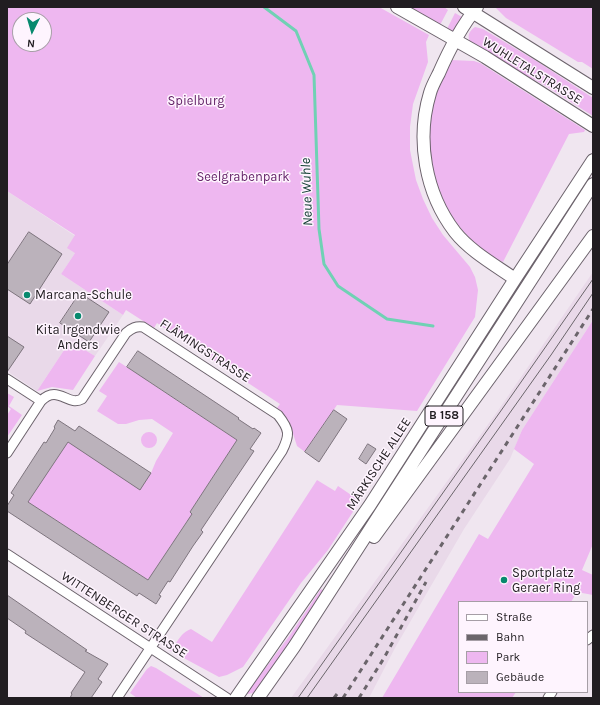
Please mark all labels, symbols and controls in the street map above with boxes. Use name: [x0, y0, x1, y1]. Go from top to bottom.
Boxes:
north arrow: [12, 12, 52, 52]
street label: WUHLETALSTRASSE: [479, 34, 585, 108]
text: N: [27, 37, 36, 50]
park label: Spielburg: [167, 93, 225, 109]
water label: Neue Wuhle: [297, 158, 317, 226]
park label: Seelgrabenpark: [196, 169, 290, 185]
place label: Marcana-Schule: [35, 287, 132, 303]
marker: Marcana-Schule: [22, 290, 32, 300]
marker: Kita Irgendwie Anders: [73, 311, 83, 321]
street label: FLÄMINGSTRASSE: [157, 316, 253, 386]
place label: Kita Irgendwie Anders: [36, 322, 120, 353]
road number: B 158: [425, 406, 463, 426]
street label: MÄRKISCHE ALLEE: [343, 415, 415, 513]
place label: Sportplatz Geraer Ring: [512, 565, 580, 596]
street label: WITTENBERGER STRASSE: [58, 568, 190, 662]
marker: Sportplatz Geraer Ring: [499, 575, 509, 585]
legend: [458, 601, 588, 693]
text: Straße: [496, 610, 532, 624]
text: Bahn: [496, 630, 525, 644]
text: Park: [496, 650, 520, 664]
text: Gebäude: [496, 670, 544, 684]

